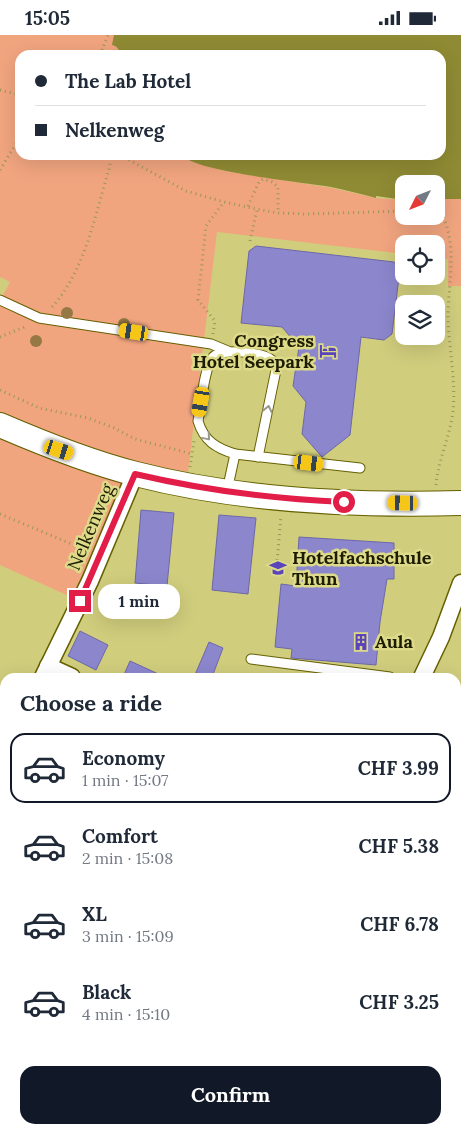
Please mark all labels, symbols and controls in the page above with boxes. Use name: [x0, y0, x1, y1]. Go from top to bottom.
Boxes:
text: 15:05: [25, 6, 70, 30]
text: The Lab Hotel: [65, 69, 191, 93]
text: Nelkenweg: [65, 118, 164, 142]
north arrow: [395, 175, 445, 225]
map controls: [395, 175, 445, 345]
button: locate: [395, 235, 445, 285]
button: layers: [395, 295, 445, 345]
car: [118, 322, 149, 342]
place label: Congress Hotel Seepark: [193, 329, 314, 373]
hotel icon: Congress Hotel Seepark: [318, 341, 338, 361]
car: [191, 386, 210, 418]
one-way arrow: [262, 405, 273, 413]
one-way arrow: [201, 431, 210, 440]
car: [42, 438, 75, 462]
car: [293, 454, 324, 472]
street label: Nelkenweg: [62, 479, 120, 574]
route start: [333, 491, 355, 513]
car: [387, 495, 418, 511]
place label: Hotelfachschule Thun: [292, 546, 432, 590]
school or university icon: Hotelfachschule Thun: [268, 558, 288, 578]
callout: 1 min: [98, 583, 180, 619]
route end: [69, 590, 91, 612]
text: 1 min: [119, 591, 159, 611]
place label: Aula: [375, 630, 413, 653]
building icon: Aula: [351, 632, 371, 652]
text: Choose a ride: [20, 689, 162, 717]
icon: car: [22, 746, 67, 791]
text: Economy: [82, 746, 165, 770]
text: CHF 3.99: [358, 756, 439, 780]
text: 1 min · 15:07: [82, 770, 168, 790]
icon: car: [22, 824, 67, 869]
text: Comfort: [82, 824, 158, 848]
text: CHF 5.38: [359, 834, 439, 858]
text: 2 min · 15:08: [82, 848, 173, 868]
icon: car: [22, 902, 67, 947]
text: XL: [82, 902, 107, 926]
text: CHF 6.78: [360, 912, 439, 936]
text: 3 min · 15:09: [82, 926, 174, 946]
icon: car: [22, 980, 67, 1025]
text: Black: [82, 980, 131, 1004]
text: CHF 3.25: [359, 990, 439, 1014]
text: 4 min · 15:10: [82, 1004, 170, 1024]
button: Confirm: [20, 1066, 441, 1124]

